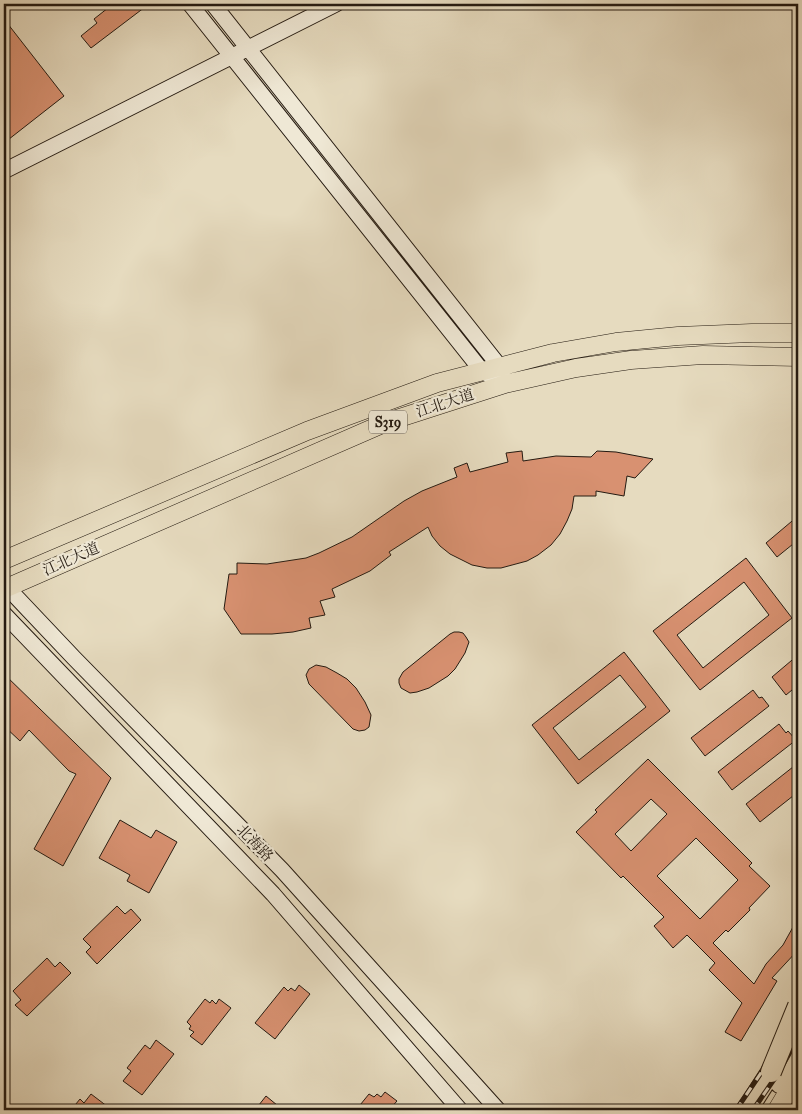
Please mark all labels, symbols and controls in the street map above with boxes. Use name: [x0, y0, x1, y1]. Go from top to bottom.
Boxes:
street label: 江北大道: [414, 385, 476, 421]
road number: S319: [369, 411, 407, 434]
street label: 江北大道: [40, 539, 102, 579]
street label: 北海路: [233, 821, 277, 865]

